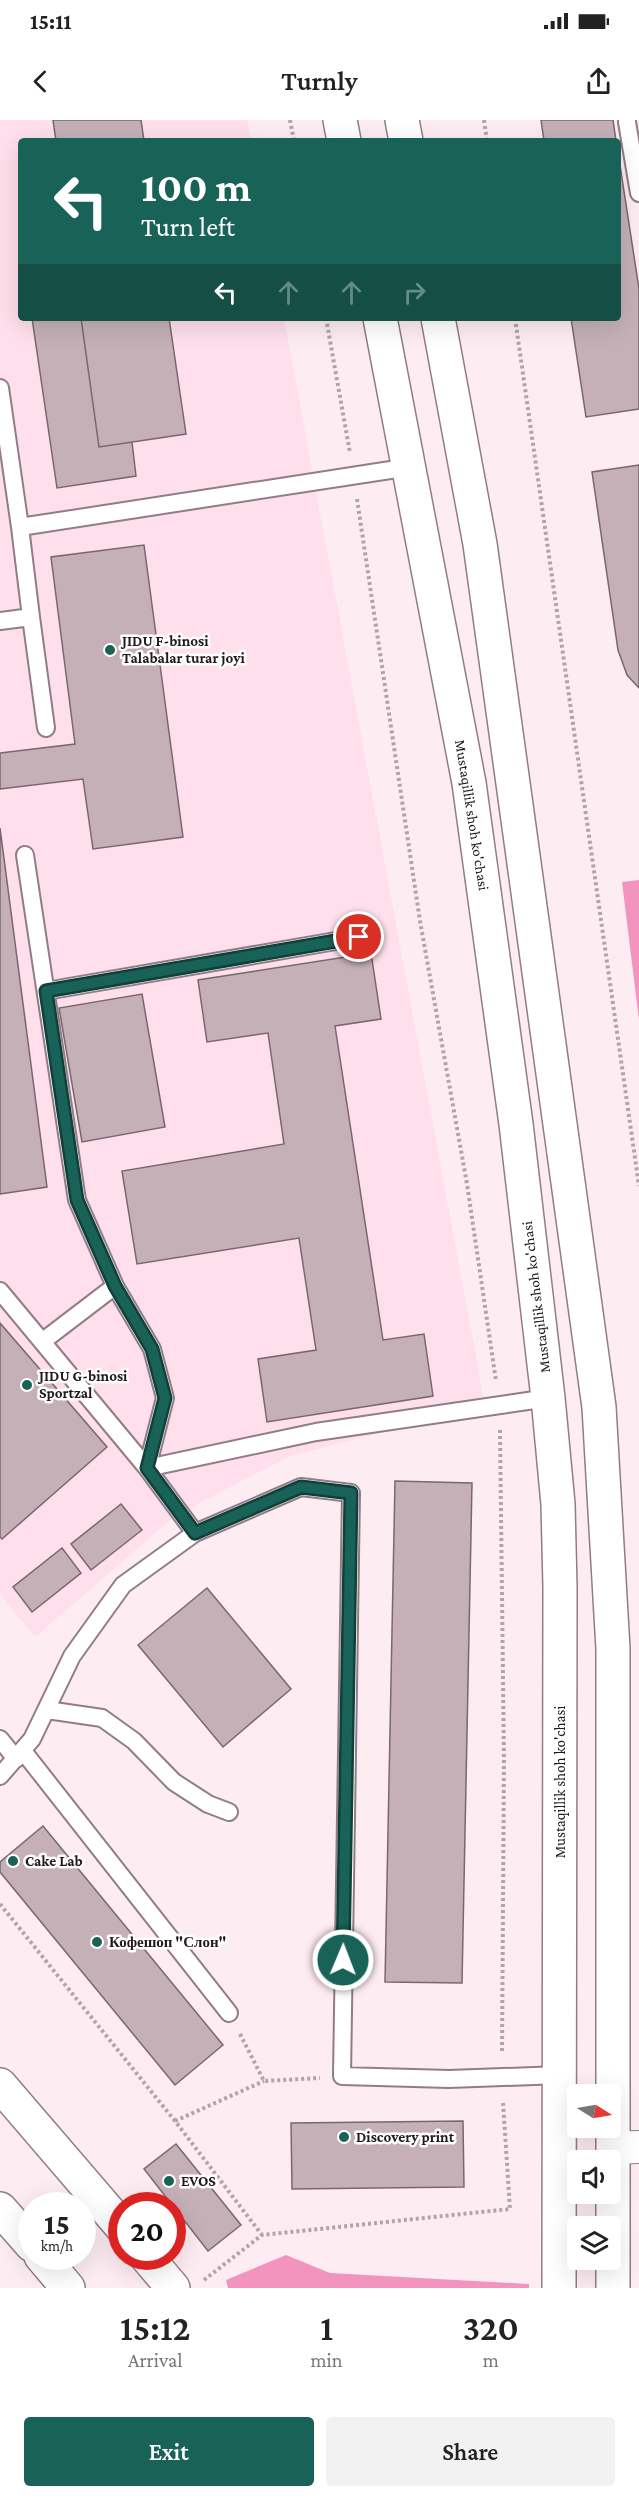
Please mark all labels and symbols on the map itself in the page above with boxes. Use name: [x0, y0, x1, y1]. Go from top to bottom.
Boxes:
place label: JIDU F-binosi Talabalar turar joyi: [120, 633, 246, 667]
marker: JIDU F-binosi Talabalar turar joyi: [103, 643, 117, 657]
street label: Mustaqillik shoh ko'chasi: [451, 738, 492, 892]
pin: [333, 911, 384, 962]
street label: Mustaqillik shoh ko'chasi: [519, 1220, 554, 1374]
place label: JIDU G-binosi Sportzal: [37, 1368, 128, 1401]
marker: JIDU G-binosi Sportzal: [20, 1378, 34, 1392]
street label: Mustaqillik shoh ko'chasi: [552, 1706, 569, 1858]
place label: Cake Lab: [25, 1853, 83, 1869]
marker: Cake Lab: [6, 1854, 20, 1868]
position arrow: [311, 1928, 375, 1992]
place label: Кофешоп "Слон": [109, 1934, 226, 1950]
marker: Кофешоп "Слон": [90, 1935, 104, 1949]
north arrow: [567, 2084, 621, 2138]
place label: Discovery print: [356, 2129, 455, 2145]
marker: Discovery print: [337, 2130, 351, 2144]
place label: EVOS: [181, 2173, 216, 2189]
marker: EVOS: [162, 2174, 176, 2188]
speed limit sign: 20: [108, 2192, 186, 2270]

